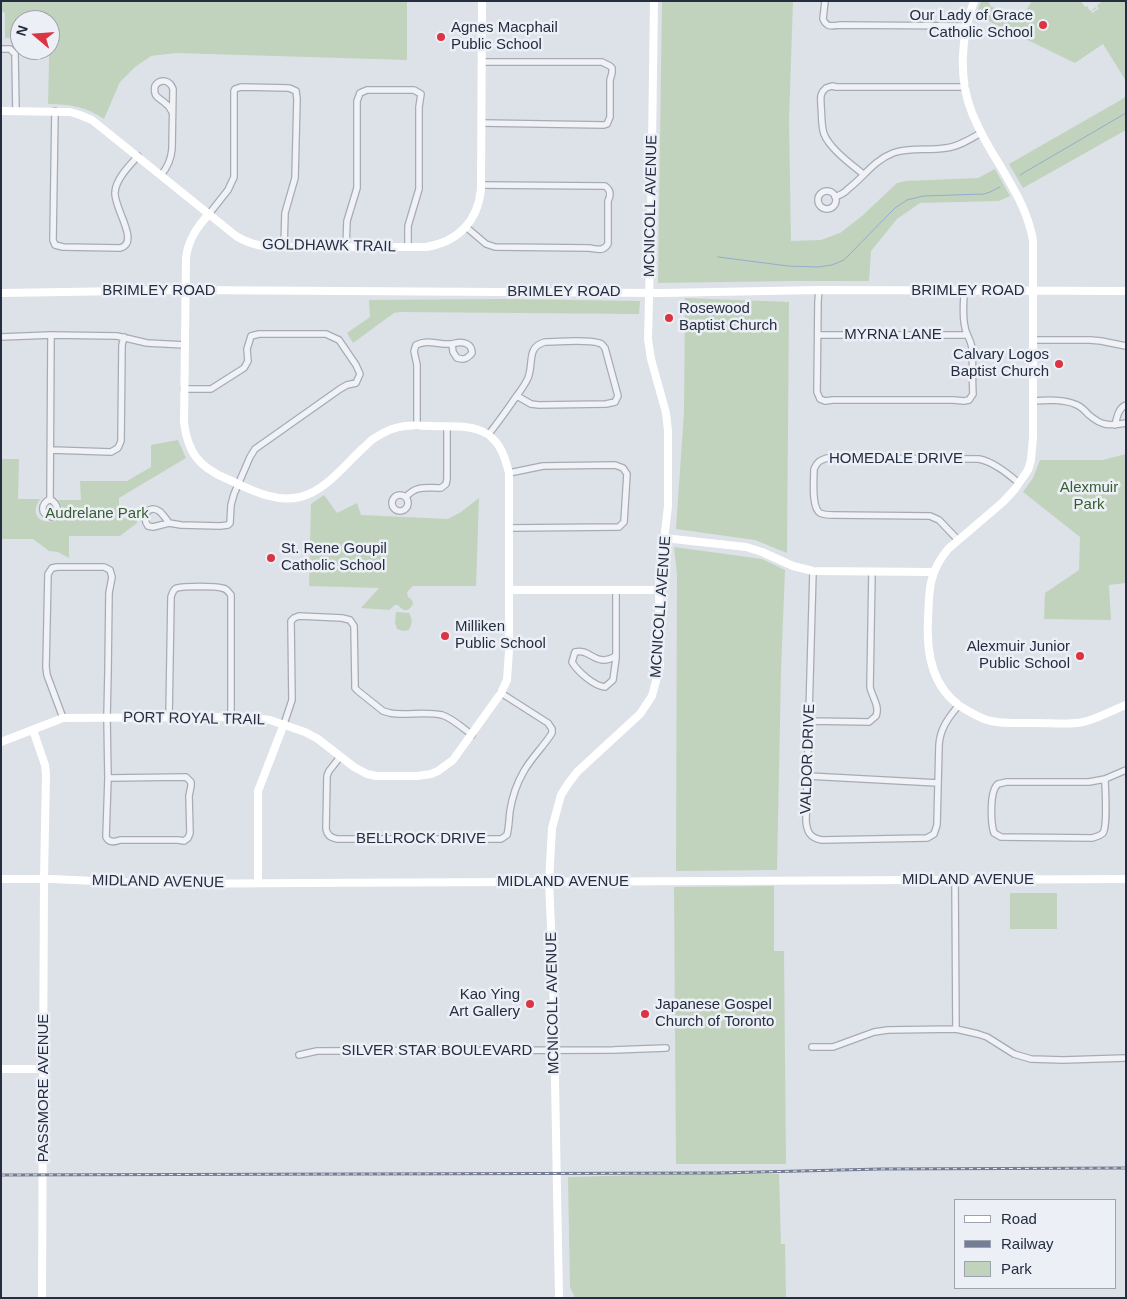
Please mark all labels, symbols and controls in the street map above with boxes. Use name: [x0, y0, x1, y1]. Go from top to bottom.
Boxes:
place label: Our Lady of Grace Catholic School: [910, 7, 1033, 42]
north arrow: [10, 10, 60, 60]
place label: Agnes Macphail Public School: [451, 19, 558, 54]
marker: Our Lady of Grace Catholic School: [1037, 19, 1049, 31]
text: N: [13, 23, 31, 38]
marker: Agnes Macphail Public School: [435, 31, 447, 43]
street label: MCNICOLL AVENUE: [641, 135, 661, 277]
street label: GOLDHAWK TRAIL: [262, 236, 396, 256]
street label: BRIMLEY ROAD: [102, 282, 216, 300]
street label: BRIMLEY ROAD: [911, 282, 1025, 300]
street label: BRIMLEY ROAD: [507, 283, 621, 301]
place label: Rosewood Baptist Church: [679, 300, 777, 335]
marker: Rosewood Baptist Church: [663, 312, 675, 324]
street label: MYRNA LANE: [844, 326, 942, 344]
place label: Calvary Logos Baptist Church: [951, 346, 1049, 381]
marker: Calvary Logos Baptist Church: [1053, 358, 1065, 370]
street label: HOMEDALE DRIVE: [829, 450, 963, 468]
park label: Alexmuir Park: [1060, 479, 1118, 514]
park label: Audrelane Park: [45, 505, 149, 523]
street label: MCNICOLL AVENUE: [647, 535, 675, 679]
place label: St. Rene Goupil Catholic School: [281, 540, 387, 575]
marker: St. Rene Goupil Catholic School: [265, 552, 277, 564]
place label: Milliken Public School: [455, 618, 546, 653]
marker: Milliken Public School: [439, 630, 451, 642]
place label: Alexmuir Junior Public School: [967, 638, 1070, 673]
marker: Alexmuir Junior Public School: [1074, 650, 1086, 662]
street label: VALDOR DRIVE: [797, 703, 819, 815]
street label: PORT ROYAL TRAIL: [123, 709, 265, 729]
street label: BELLROCK DRIVE: [356, 830, 486, 848]
street label: MIDLAND AVENUE: [902, 871, 1034, 889]
street label: MIDLAND AVENUE: [92, 872, 224, 892]
street label: MIDLAND AVENUE: [497, 873, 629, 891]
street label: MCNICOLL AVENUE: [543, 932, 563, 1074]
place label: Kao Ying Art Gallery: [449, 986, 520, 1021]
place label: Japanese Gospel Church of Toronto: [655, 996, 774, 1031]
marker: Kao Ying Art Gallery: [524, 998, 536, 1010]
marker: Japanese Gospel Church of Toronto: [639, 1008, 651, 1020]
street label: PASSMORE AVENUE: [35, 1014, 53, 1162]
street label: SILVER STAR BOULEVARD: [342, 1042, 532, 1060]
legend: [954, 1199, 1117, 1289]
text: Road: [1001, 1210, 1037, 1227]
text: Railway: [1001, 1235, 1054, 1252]
text: Park: [1001, 1260, 1032, 1277]

